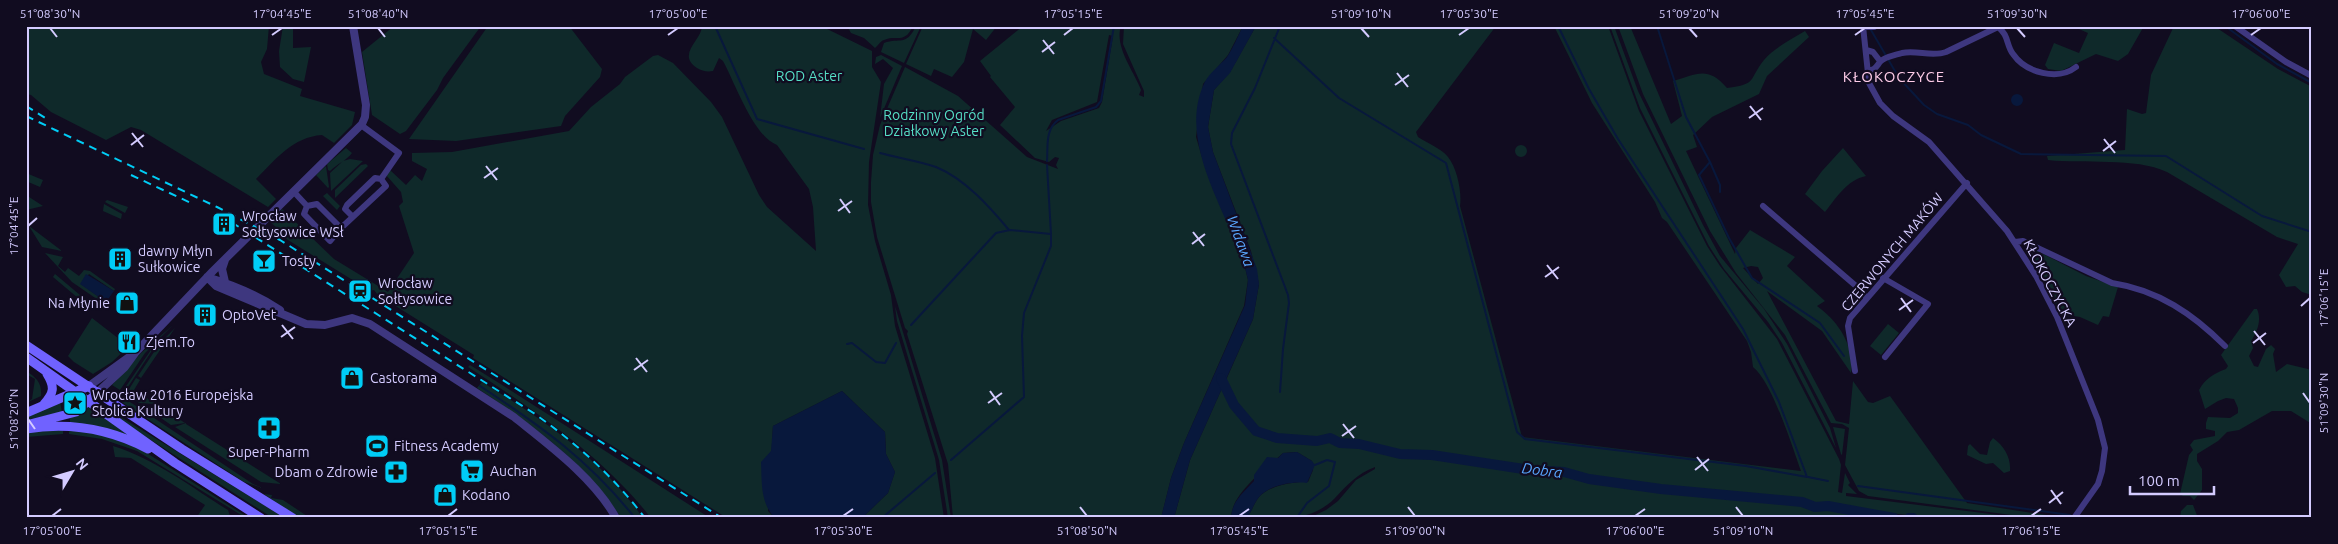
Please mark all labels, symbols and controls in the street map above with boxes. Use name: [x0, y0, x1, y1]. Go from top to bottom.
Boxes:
text: 51°08'30"N: [20, 7, 80, 20]
text: 17°04'45"E: [253, 7, 312, 20]
text: 51°08'40"N: [348, 7, 408, 20]
text: 17°05'00"E: [649, 7, 708, 20]
text: 17°05'15"E: [1044, 7, 1103, 20]
text: 51°09'10"N: [1331, 7, 1391, 20]
text: 17°05'30"E: [1440, 7, 1499, 20]
text: 51°09'20"N: [1659, 7, 1719, 20]
text: 17°05'45"E: [1836, 7, 1895, 20]
text: 51°09'30"N: [1987, 7, 2047, 20]
text: 17°06'00"E: [2232, 7, 2291, 20]
park label: ROD Aster: [776, 68, 843, 84]
district label: KŁOKOCZYCE: [1843, 68, 1945, 85]
park label: Rodzinny Ogród Działkowy Aster: [883, 107, 985, 139]
street label: CZERWONYCH MAKÓW: [1837, 189, 1946, 314]
text: 17°04'45"E: [7, 196, 20, 255]
place label: Wrocław Sołtysowice WSł: [242, 208, 344, 240]
building icon: Wrocław Sołtysowice WSł: [211, 211, 237, 237]
water label: Widawa: [1224, 213, 1258, 269]
street label: KŁOKOCZYCKA: [2020, 237, 2080, 329]
place label: dawny Młyn Sułkowice: [138, 243, 213, 275]
building icon: dawny Młyn Sułkowice: [107, 246, 133, 272]
bar icon: Tosty: [251, 248, 277, 274]
place label: Tosty: [282, 253, 316, 269]
text: 17°06'15"E: [2317, 268, 2330, 327]
place label: Wrocław Sołtysowice: [378, 275, 452, 307]
station icon: Wrocław Sołtysowice: [347, 278, 373, 304]
shop icon: Na Młynie: [114, 290, 140, 316]
place label: Na Młynie: [48, 295, 110, 311]
building icon: OptoVet: [192, 302, 218, 328]
place label: OptoVet: [222, 307, 277, 323]
restaurant icon: Zjem.To: [116, 329, 142, 355]
place label: Zjem.To: [146, 334, 195, 350]
shop icon: Castorama: [339, 365, 365, 391]
place label: Castorama: [370, 370, 437, 386]
text: 51°09'30"N: [2317, 373, 2330, 433]
place label: Wrocław 2016 Europejska Stolica Kultury: [92, 387, 253, 419]
text: 51°08'20"N: [7, 389, 20, 449]
place icon: Wrocław 2016 Europejska Stolica Kultury: [62, 390, 88, 416]
pharmacy icon: Super-Pharm: [256, 415, 282, 441]
sports icon: Fitness Academy: [364, 433, 390, 459]
place label: Fitness Academy: [394, 438, 499, 454]
place label: Super-Pharm: [228, 444, 310, 460]
north arrow: [48, 446, 98, 496]
text: N: [73, 455, 92, 473]
supermarket icon: Auchan: [459, 458, 485, 484]
pharmacy icon: Dbam o Zdrowie: [383, 459, 409, 485]
water label: Dobra: [1521, 459, 1563, 481]
place label: Auchan: [490, 463, 537, 479]
place label: Dbam o Zdrowie: [275, 464, 378, 480]
scale bar: [2130, 464, 2214, 496]
text: 100 m: [2138, 472, 2180, 489]
shop icon: Kodano: [432, 482, 458, 508]
place label: Kodano: [462, 487, 510, 503]
text: 17°05'00"E: [23, 524, 82, 537]
text: 17°05'15"E: [419, 524, 478, 537]
text: 17°05'30"E: [814, 524, 873, 537]
text: 51°08'50"N: [1057, 524, 1117, 537]
text: 17°05'45"E: [1210, 524, 1269, 537]
text: 51°09'00"N: [1385, 524, 1445, 537]
text: 17°06'00"E: [1606, 524, 1665, 537]
text: 51°09'10"N: [1713, 524, 1773, 537]
text: 17°06'15"E: [2002, 524, 2061, 537]

